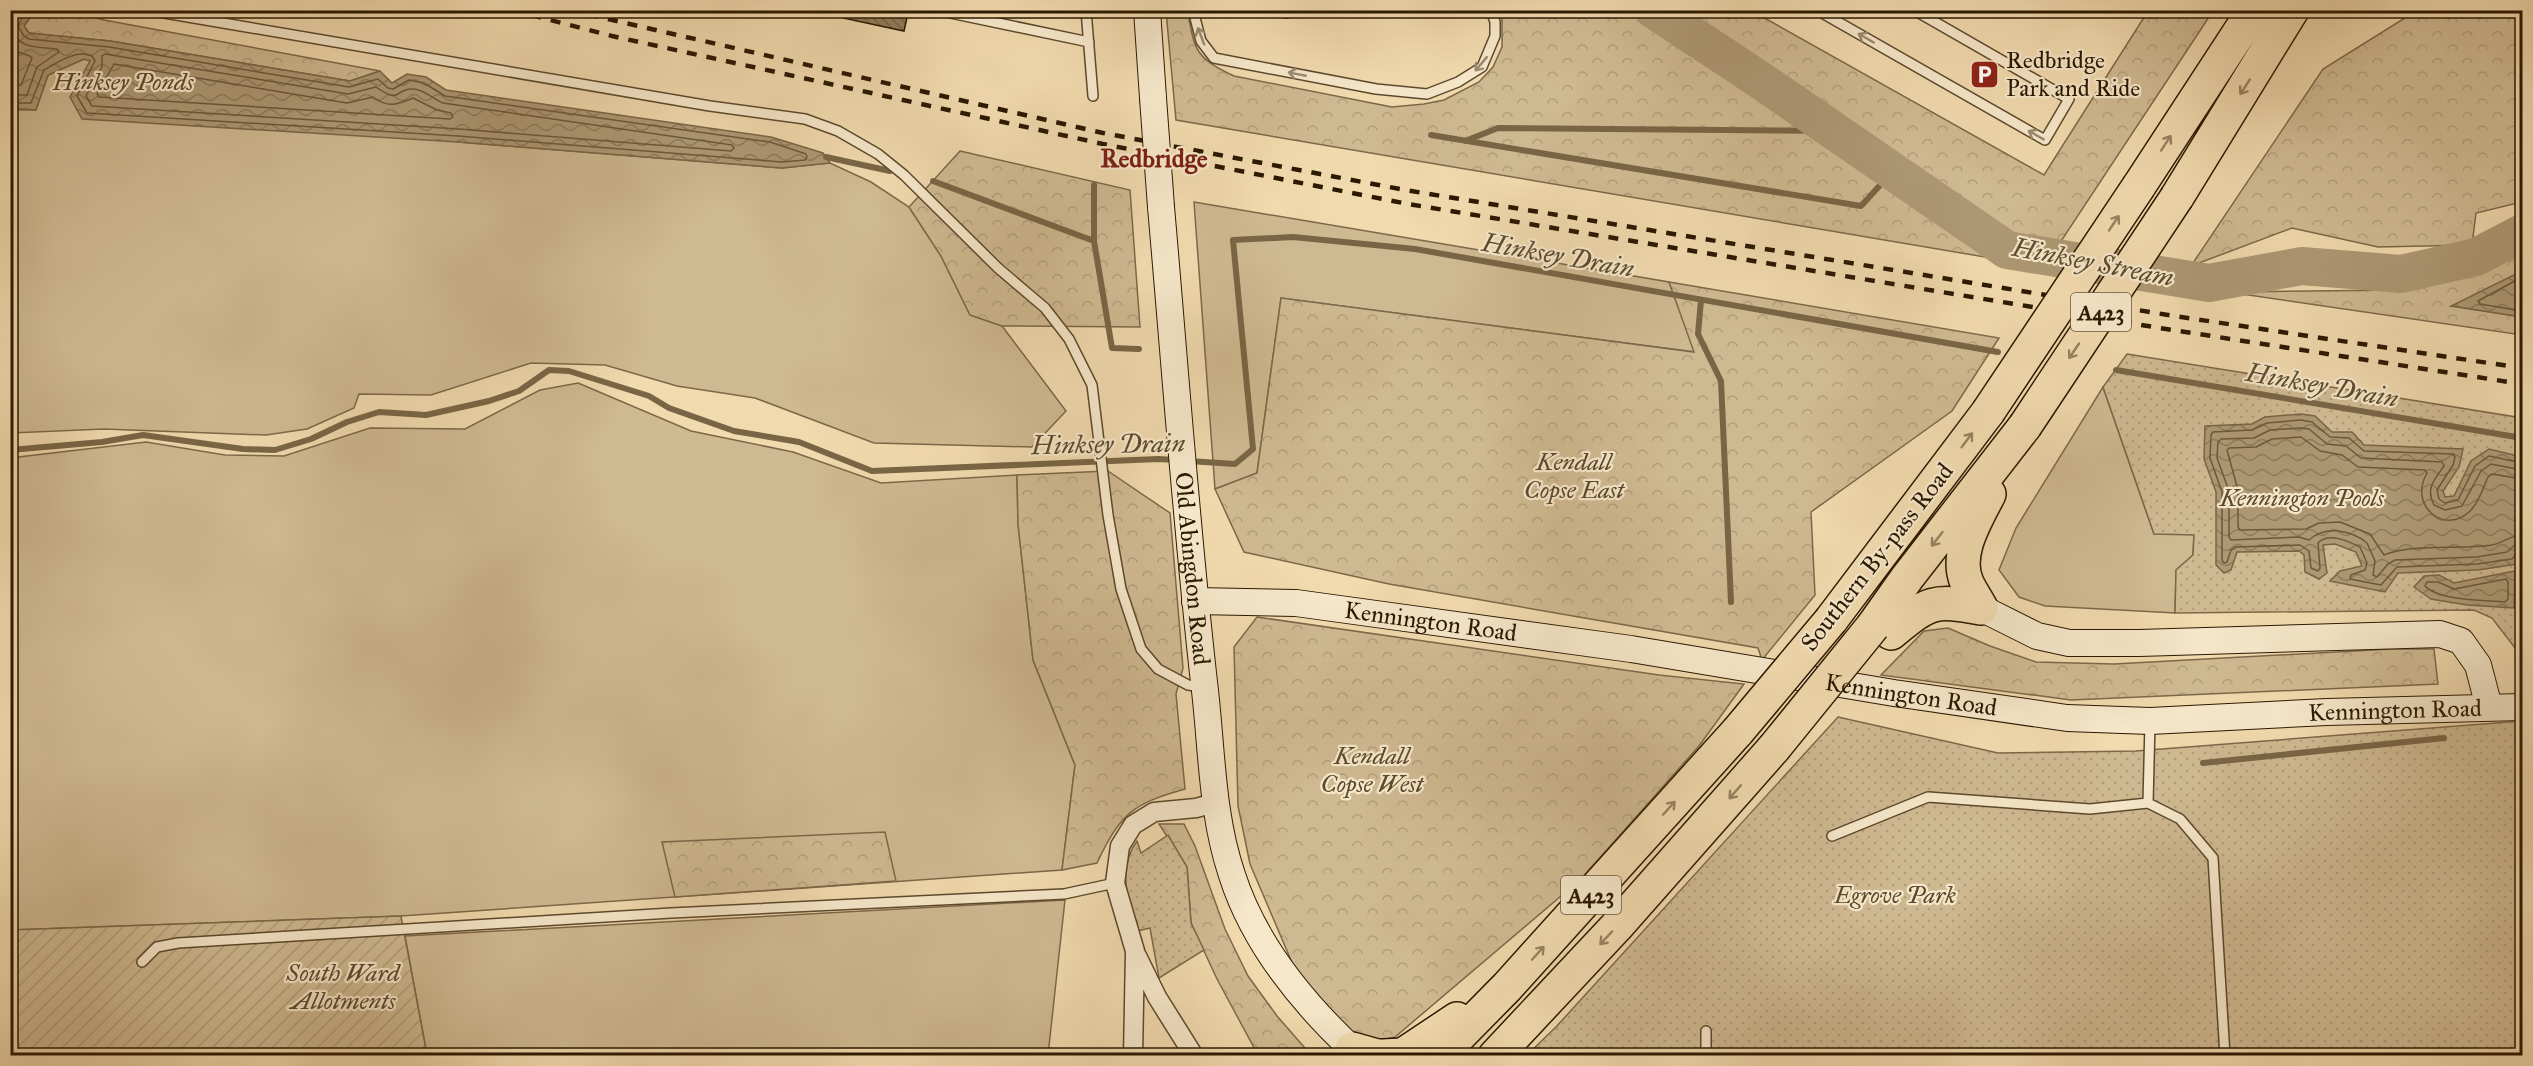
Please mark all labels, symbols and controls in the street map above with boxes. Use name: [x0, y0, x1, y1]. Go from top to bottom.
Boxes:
one-way arrow: [1194, 27, 1205, 45]
one-way arrow: [1858, 32, 1876, 43]
place label: Redbridge Park and Ride: [2006, 45, 2140, 103]
one-way arrow: [1474, 56, 1487, 72]
parking icon: Redbridge Park and Ride: [1969, 58, 2001, 90]
park label: Hinksey Ponds: [52, 67, 194, 97]
one-way arrow: [1287, 68, 1307, 79]
one-way arrow: [2239, 78, 2251, 95]
one-way arrow: [2028, 129, 2045, 141]
one-way arrow: [2161, 135, 2173, 152]
district label: Redbridge: [1100, 142, 1208, 175]
one-way arrow: [2108, 216, 2120, 232]
water label: Hinksey Drain: [1478, 226, 1637, 284]
water label: Hinksey Stream: [2008, 230, 2177, 293]
road number: A423: [2071, 293, 2131, 331]
one-way arrow: [2068, 342, 2080, 359]
water label: Hinksey Drain: [2242, 356, 2401, 414]
water label: Hinksey Drain: [1030, 427, 1186, 461]
one-way arrow: [1961, 432, 1973, 448]
park label: Kendall Copse East: [1524, 447, 1626, 505]
street label: Southern By-pass Road: [1794, 457, 1960, 657]
street label: Old Abingdon Road: [1168, 471, 1217, 667]
park label: Kennington Pools: [2219, 483, 2385, 513]
one-way arrow: [1931, 530, 1944, 546]
street label: Kennington Road: [1343, 595, 1519, 648]
street label: Kennington Road: [1823, 667, 1999, 723]
street label: Kennington Road: [2308, 693, 2482, 728]
park label: Kendall Copse West: [1321, 741, 1425, 799]
one-way arrow: [1728, 784, 1742, 799]
one-way arrow: [1662, 801, 1676, 816]
road number: A423: [1561, 876, 1621, 914]
park label: Egrove Park: [1833, 880, 1956, 910]
one-way arrow: [1599, 930, 1613, 945]
one-way arrow: [1531, 946, 1545, 961]
park label: South Ward Allotments: [285, 958, 401, 1016]

